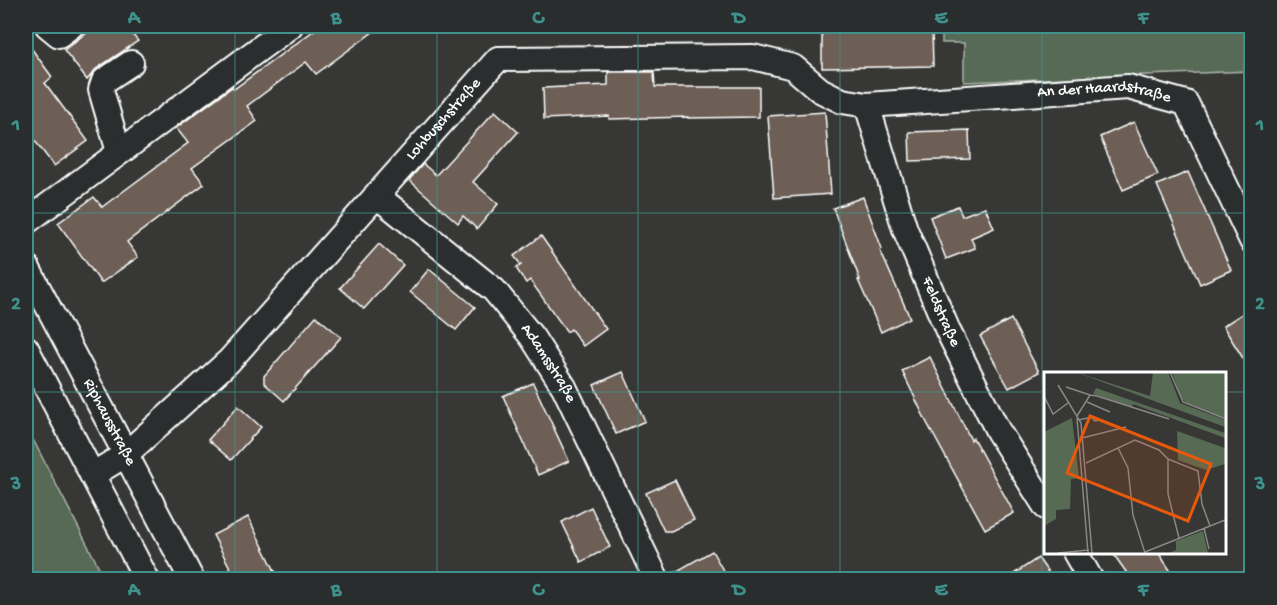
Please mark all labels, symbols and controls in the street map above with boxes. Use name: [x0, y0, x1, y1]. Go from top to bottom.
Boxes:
text: A: [127, 8, 142, 31]
text: B: [330, 8, 342, 31]
text: C: [532, 8, 546, 31]
text: D: [730, 8, 746, 31]
text: E: [935, 8, 949, 31]
text: F: [1137, 8, 1150, 31]
street label: Lohbuschstraße: [402, 74, 486, 165]
street label: An der Haardstraße: [1037, 77, 1174, 108]
text: 1: [11, 115, 20, 138]
text: 1: [1255, 115, 1264, 138]
street label: Feldstraße: [916, 273, 964, 351]
text: 2: [11, 294, 21, 317]
text: 2: [1255, 294, 1265, 317]
street label: Adamsstraße: [516, 320, 580, 407]
inset map: [1044, 372, 1226, 554]
street label: Riphausstraße: [78, 376, 140, 470]
text: 3: [10, 474, 21, 497]
text: 3: [1254, 474, 1265, 497]
text: A: [127, 580, 142, 603]
text: B: [330, 580, 342, 603]
text: C: [532, 580, 546, 603]
text: D: [730, 580, 746, 603]
text: E: [935, 580, 949, 603]
text: F: [1137, 580, 1150, 603]

